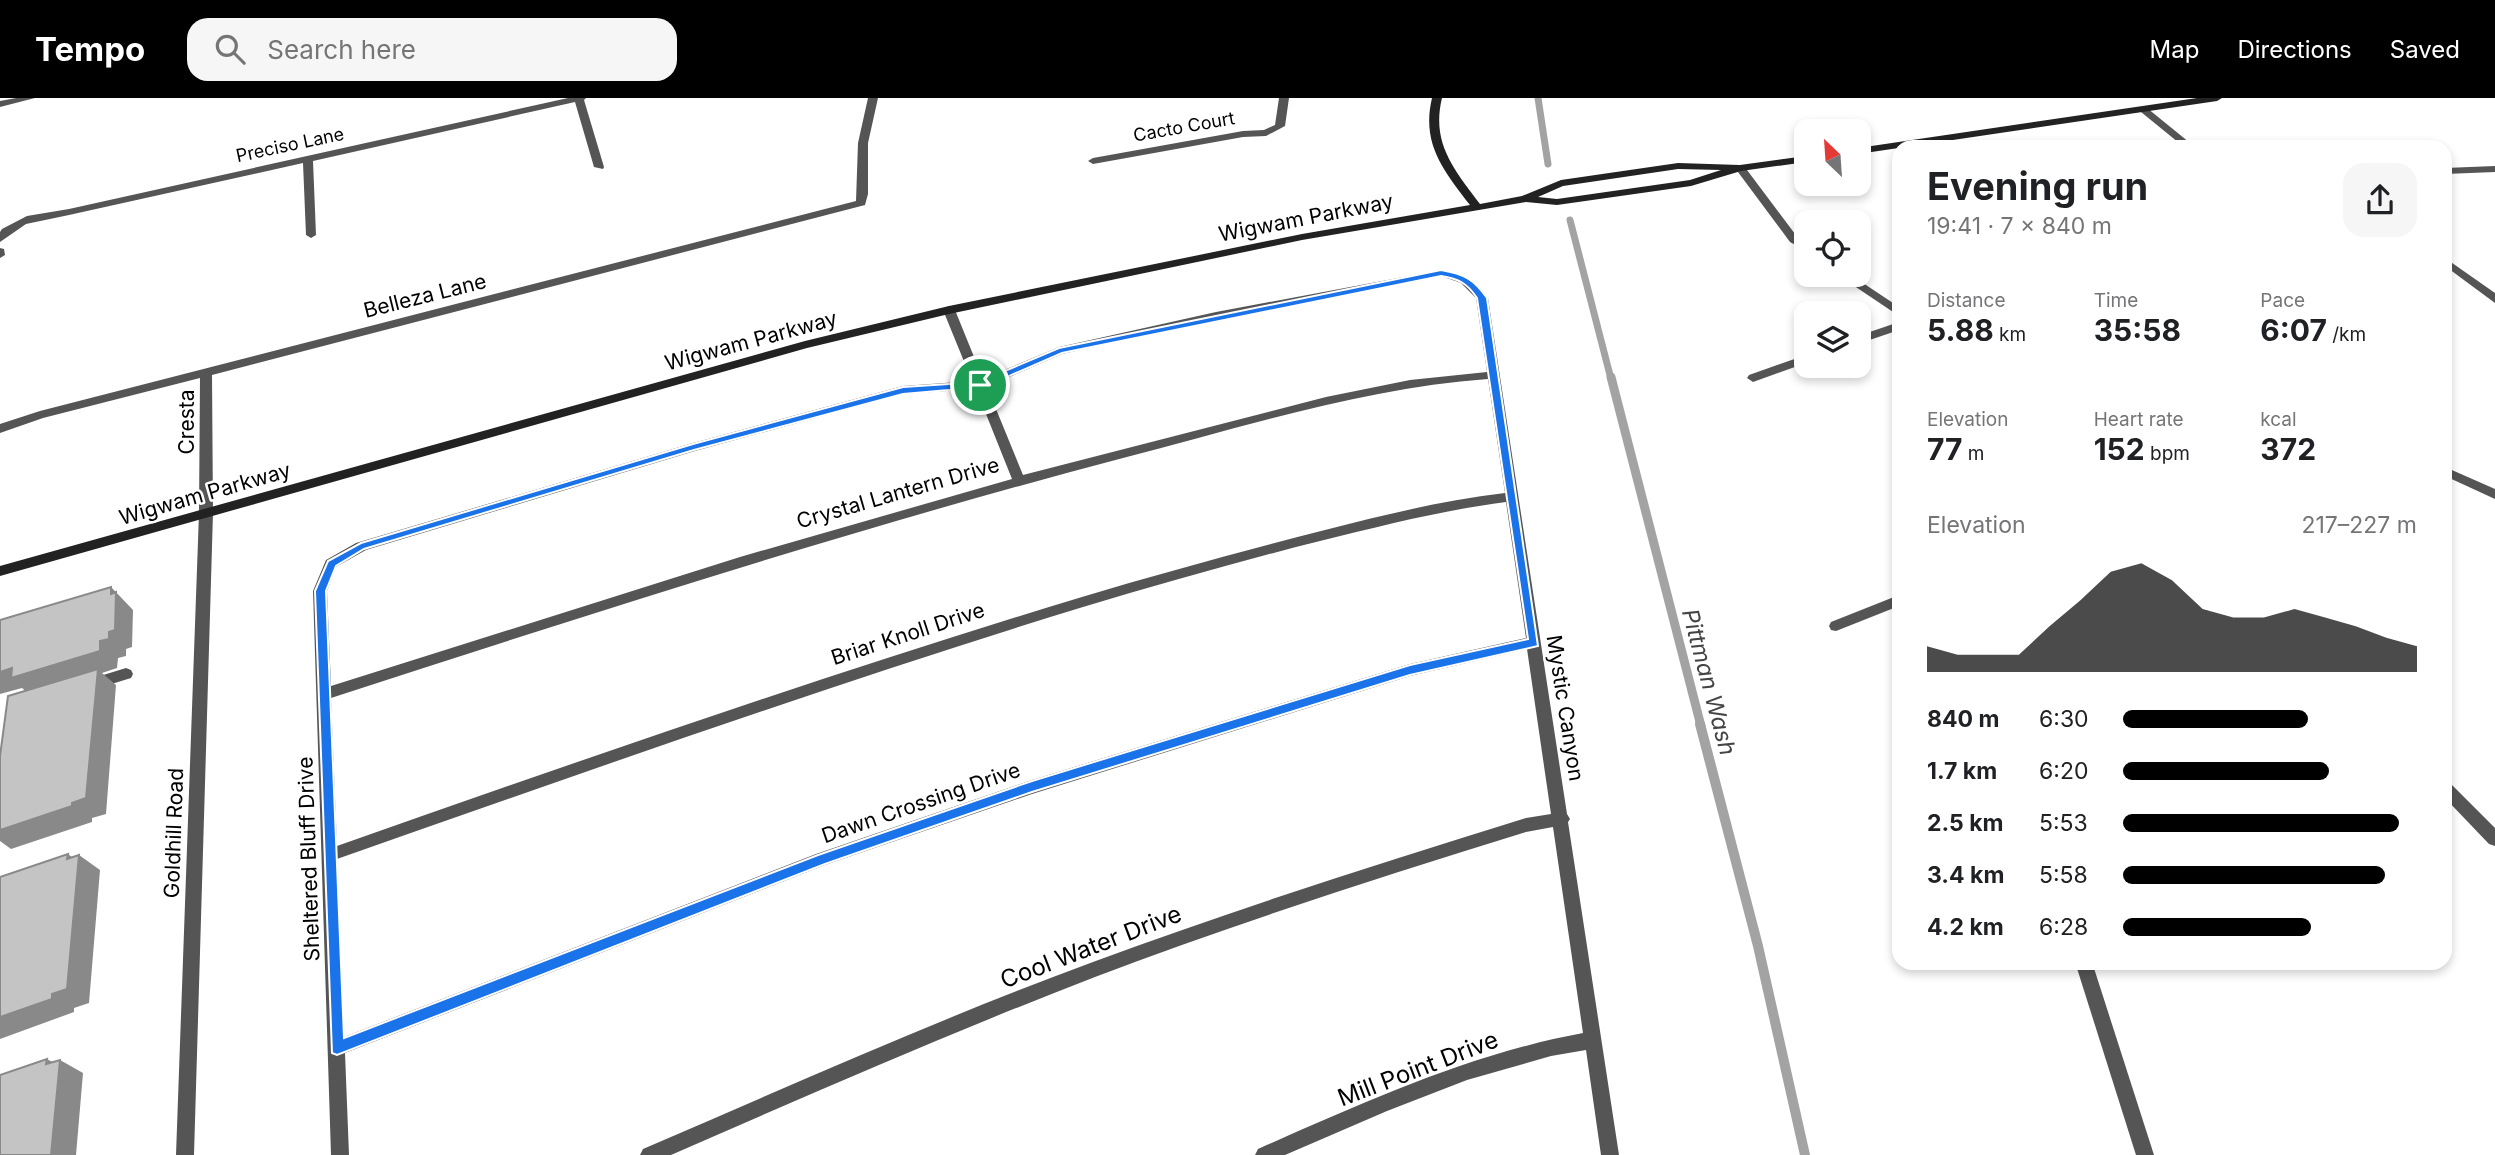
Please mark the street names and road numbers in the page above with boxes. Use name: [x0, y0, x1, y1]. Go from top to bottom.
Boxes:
street label: Cacto Court: [1132, 107, 1236, 146]
street label: Preciso Lane: [234, 123, 346, 166]
street label: Wigwam Parkway: [1216, 188, 1396, 247]
street label: Belleza Lane: [361, 268, 489, 323]
street label: Wigwam Parkway: [662, 305, 840, 376]
street label: Cresta: [174, 390, 199, 455]
street label: Crystal Lantern Drive: [794, 452, 1002, 533]
street label: Wigwam Parkway: [116, 457, 294, 530]
street label: Briar Knoll Drive: [828, 597, 988, 670]
street label: Mystic Canyon: [1542, 633, 1589, 783]
street label: Sheltered Bluff Drive: [292, 756, 325, 962]
street label: Dawn Crossing Drive: [818, 757, 1023, 848]
street label: Goldhill Road: [159, 767, 188, 899]
street label: Cool Water Drive: [996, 899, 1186, 994]
street label: Mill Point Drive: [1333, 1025, 1502, 1112]

